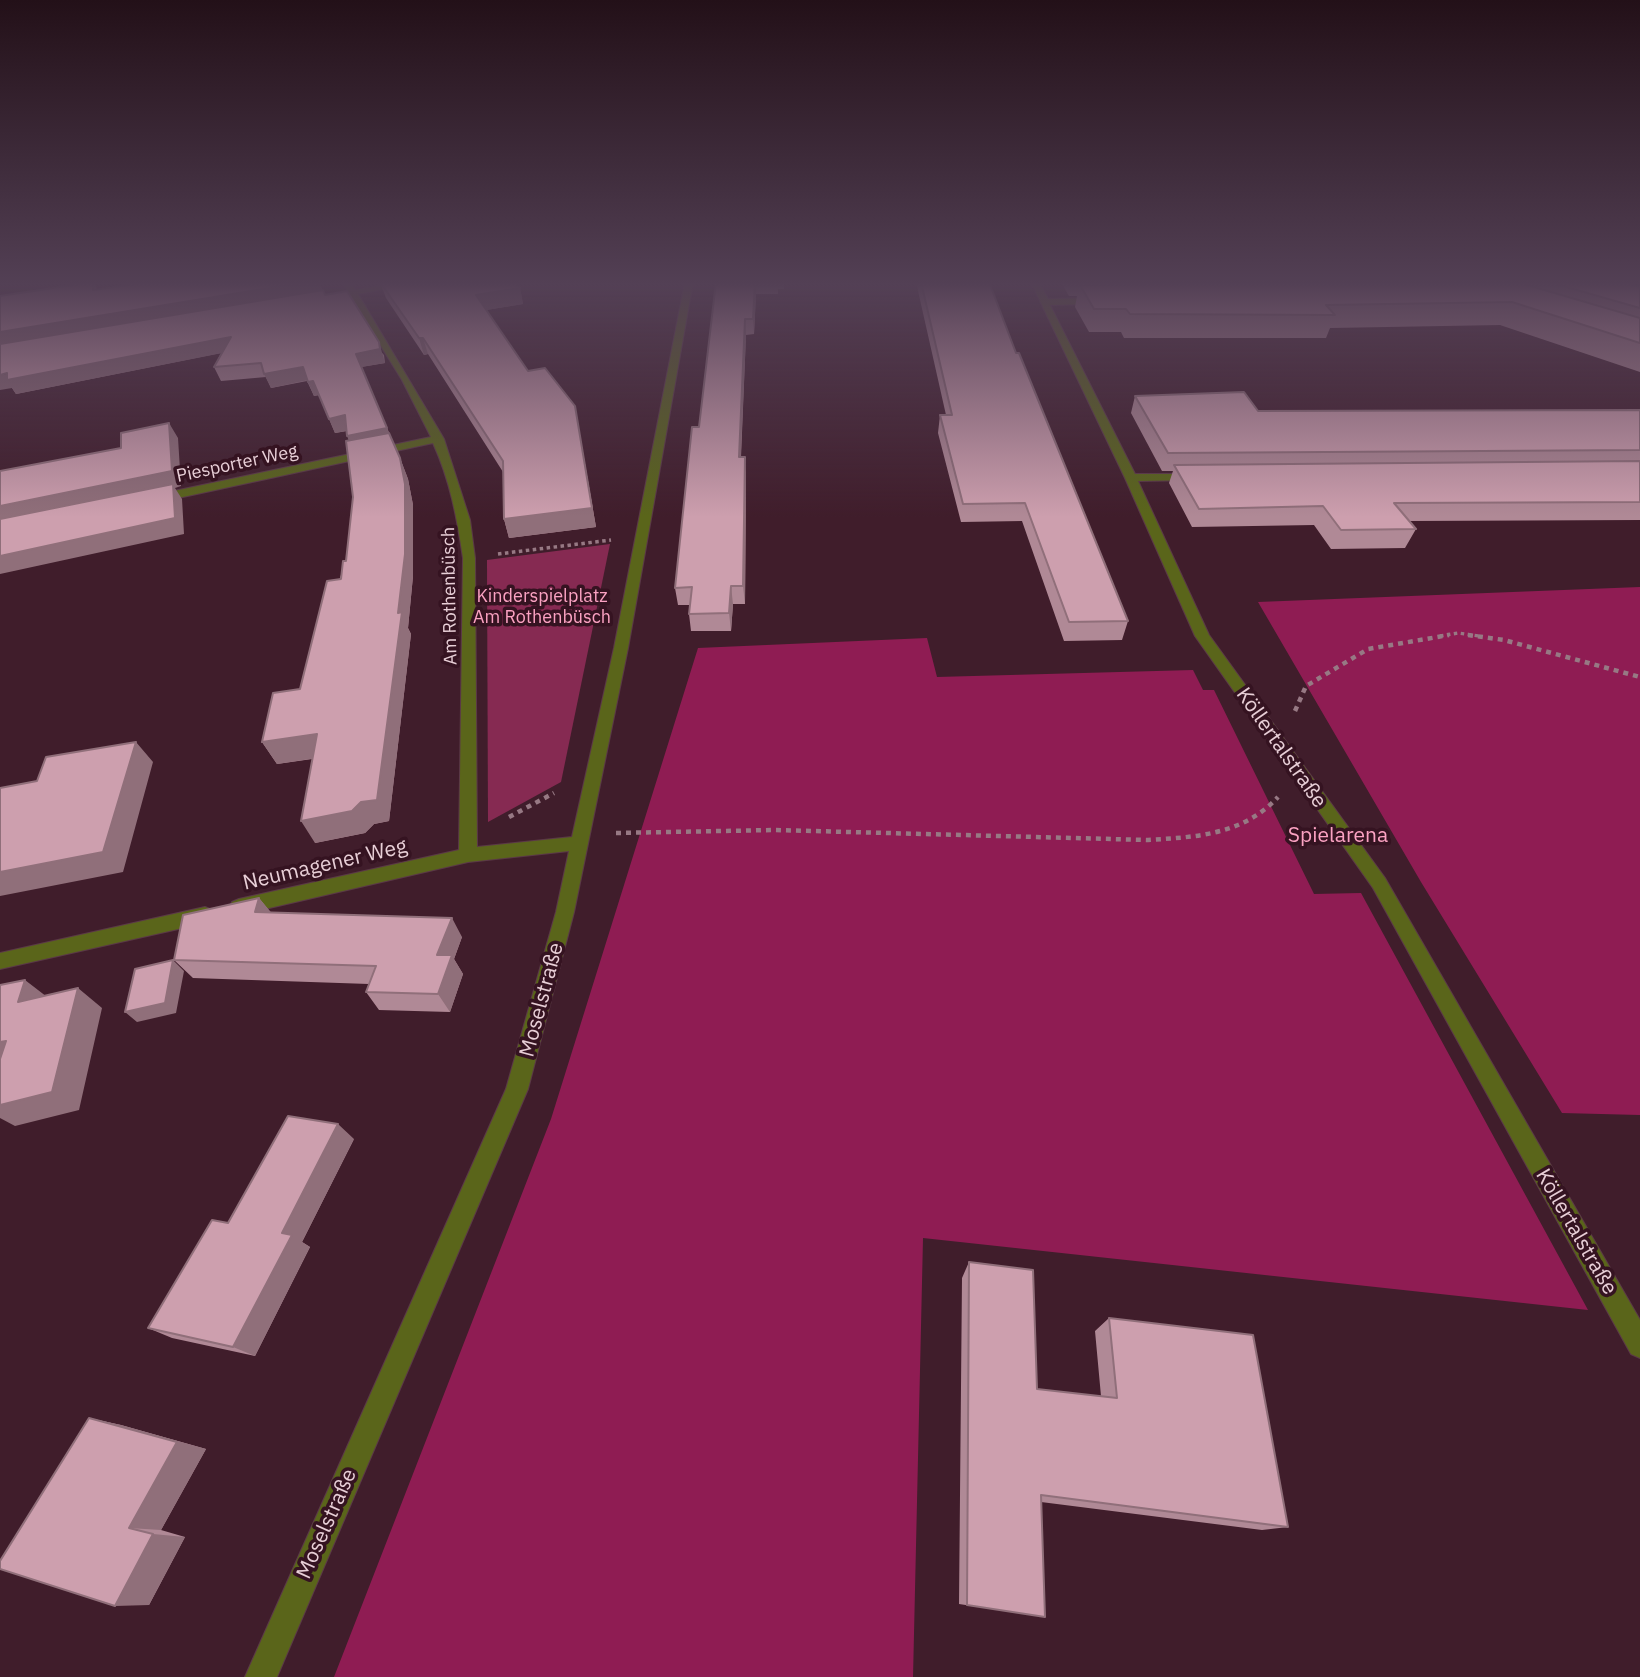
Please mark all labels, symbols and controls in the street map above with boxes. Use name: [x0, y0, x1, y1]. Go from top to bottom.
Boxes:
street label: Piesporter Weg: [174, 441, 300, 487]
street label: Am Rothenbüsch: [438, 527, 462, 665]
park label: Kinderspielplatz Am Rothenbüsch: [473, 586, 611, 628]
street label: Köllertalstraße: [1230, 683, 1332, 813]
park label: Spielarena: [1288, 823, 1388, 849]
street label: Neumagener Weg: [241, 834, 409, 896]
street label: Moselstraße: [515, 940, 569, 1060]
street label: Köllertalstraße: [1530, 1165, 1622, 1299]
street label: Moselstraße: [292, 1465, 362, 1583]

